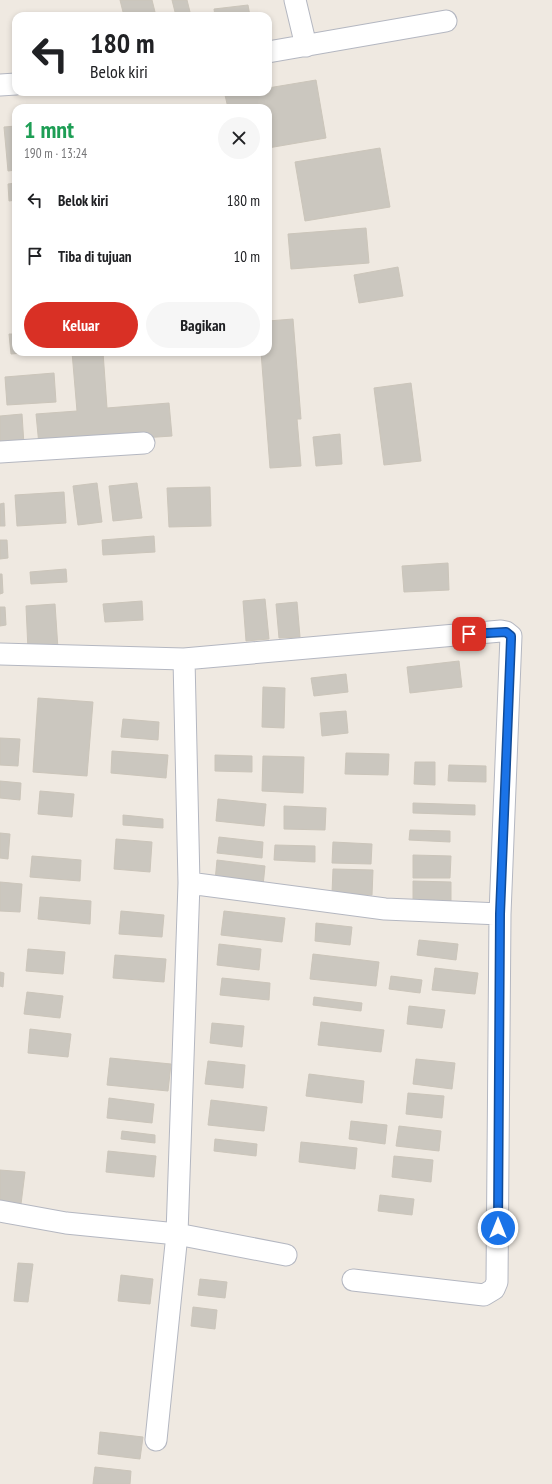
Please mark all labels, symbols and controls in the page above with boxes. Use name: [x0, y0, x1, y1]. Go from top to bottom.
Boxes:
text: 180 m: [90, 24, 154, 61]
icon: left: [24, 28, 76, 80]
text: Belok kiri: [90, 60, 148, 83]
text: 1 mnt: [24, 114, 74, 145]
button: close: [218, 117, 260, 159]
text: 190 m · 13:24: [24, 145, 87, 162]
icon: left: [24, 189, 46, 211]
text: Belok kiri: [58, 191, 108, 210]
text: 180 m: [227, 191, 260, 210]
icon: arrive: [24, 245, 46, 267]
text: Tiba di tujuan: [58, 247, 132, 266]
text: 10 m: [234, 247, 260, 266]
button: Keluar: [24, 302, 138, 348]
button: Bagikan: [146, 302, 260, 348]
pin: [452, 617, 486, 651]
icon: arrive: [458, 623, 480, 645]
position arrow: [477, 1207, 519, 1249]

